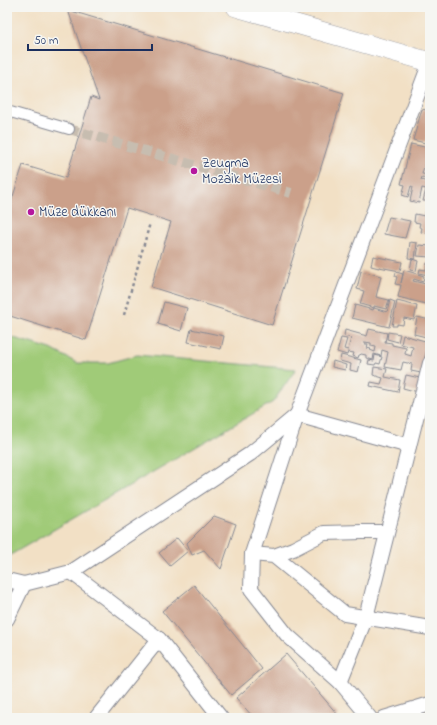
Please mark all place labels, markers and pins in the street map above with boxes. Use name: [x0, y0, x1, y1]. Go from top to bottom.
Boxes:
place label: Zeugma Mozaik Müzesi: [202, 153, 282, 190]
marker: Zeugma Mozaik Müzesi: [189, 166, 199, 176]
place label: Müze dükkanı: [39, 202, 116, 223]
marker: Müze dükkanı: [26, 207, 36, 217]

